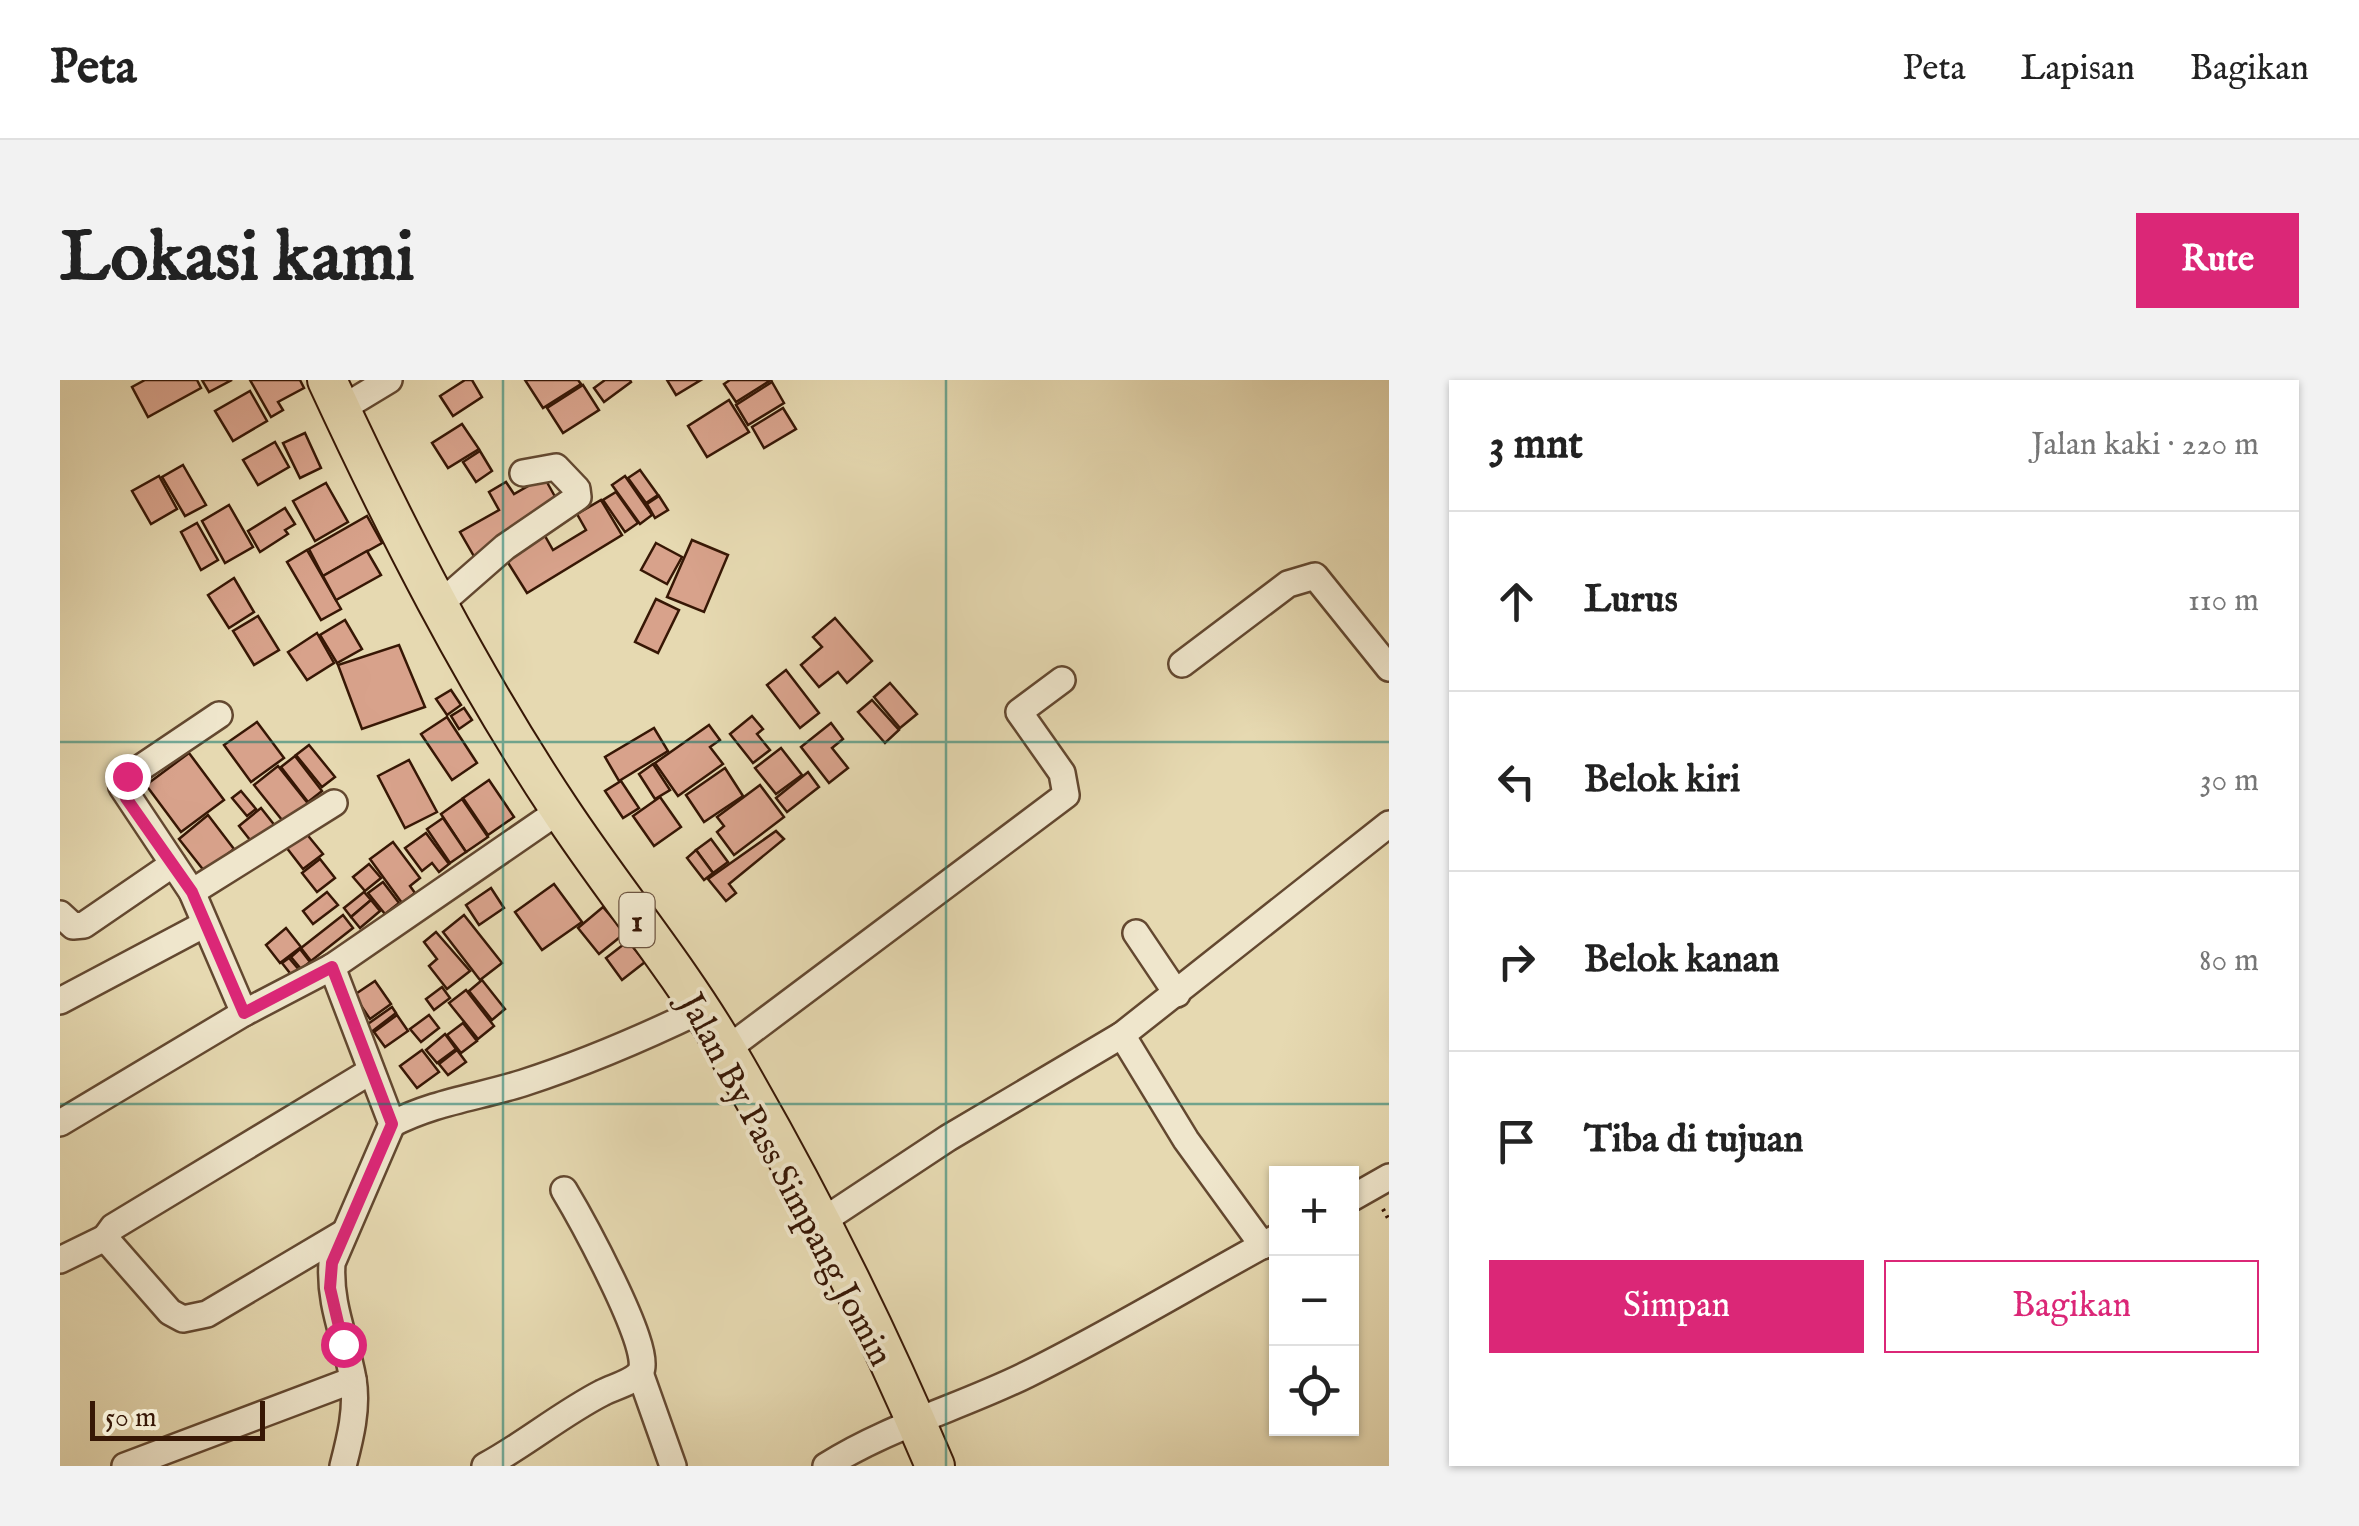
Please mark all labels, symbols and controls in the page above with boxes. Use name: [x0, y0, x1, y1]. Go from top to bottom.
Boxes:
text: Peta: [50, 39, 136, 99]
text: Peta: [1903, 47, 1966, 92]
text: Lapisan: [2021, 47, 2135, 92]
text: Bagikan: [2190, 47, 2309, 92]
button: Rute: [2136, 213, 2299, 308]
text: Lokasi kami: [60, 216, 415, 304]
text: 3 mnt: [1489, 419, 1583, 472]
text: Jalan kaki · 220 m: [2031, 425, 2259, 466]
icon: ahead: [1489, 574, 1544, 629]
text: Lurus: [1584, 577, 1678, 625]
text: 110 m: [2188, 581, 2259, 622]
route end: [105, 754, 151, 800]
icon: left: [1489, 754, 1544, 809]
text: Belok kiri: [1584, 757, 1740, 805]
text: 30 m: [2200, 761, 2259, 802]
road number: 1: [620, 893, 654, 947]
icon: right: [1489, 934, 1544, 989]
text: Belok kanan: [1584, 937, 1779, 985]
text: 80 m: [2199, 941, 2259, 982]
street label: Jalan By Pass Simpang Jomin: [665, 982, 902, 1374]
icon: arrive: [1489, 1114, 1544, 1169]
text: Tiba di tujuan: [1584, 1117, 1804, 1165]
map controls: [1269, 1166, 1359, 1436]
button: +: [1269, 1166, 1359, 1256]
button: −: [1269, 1256, 1359, 1346]
button: Simpan: [1489, 1260, 1864, 1353]
button: Bagikan: [1884, 1260, 2259, 1353]
route start: [321, 1322, 367, 1368]
button: locate: [1269, 1346, 1359, 1436]
scale bar: [90, 1396, 265, 1440]
text: 50 m: [105, 1401, 157, 1436]

